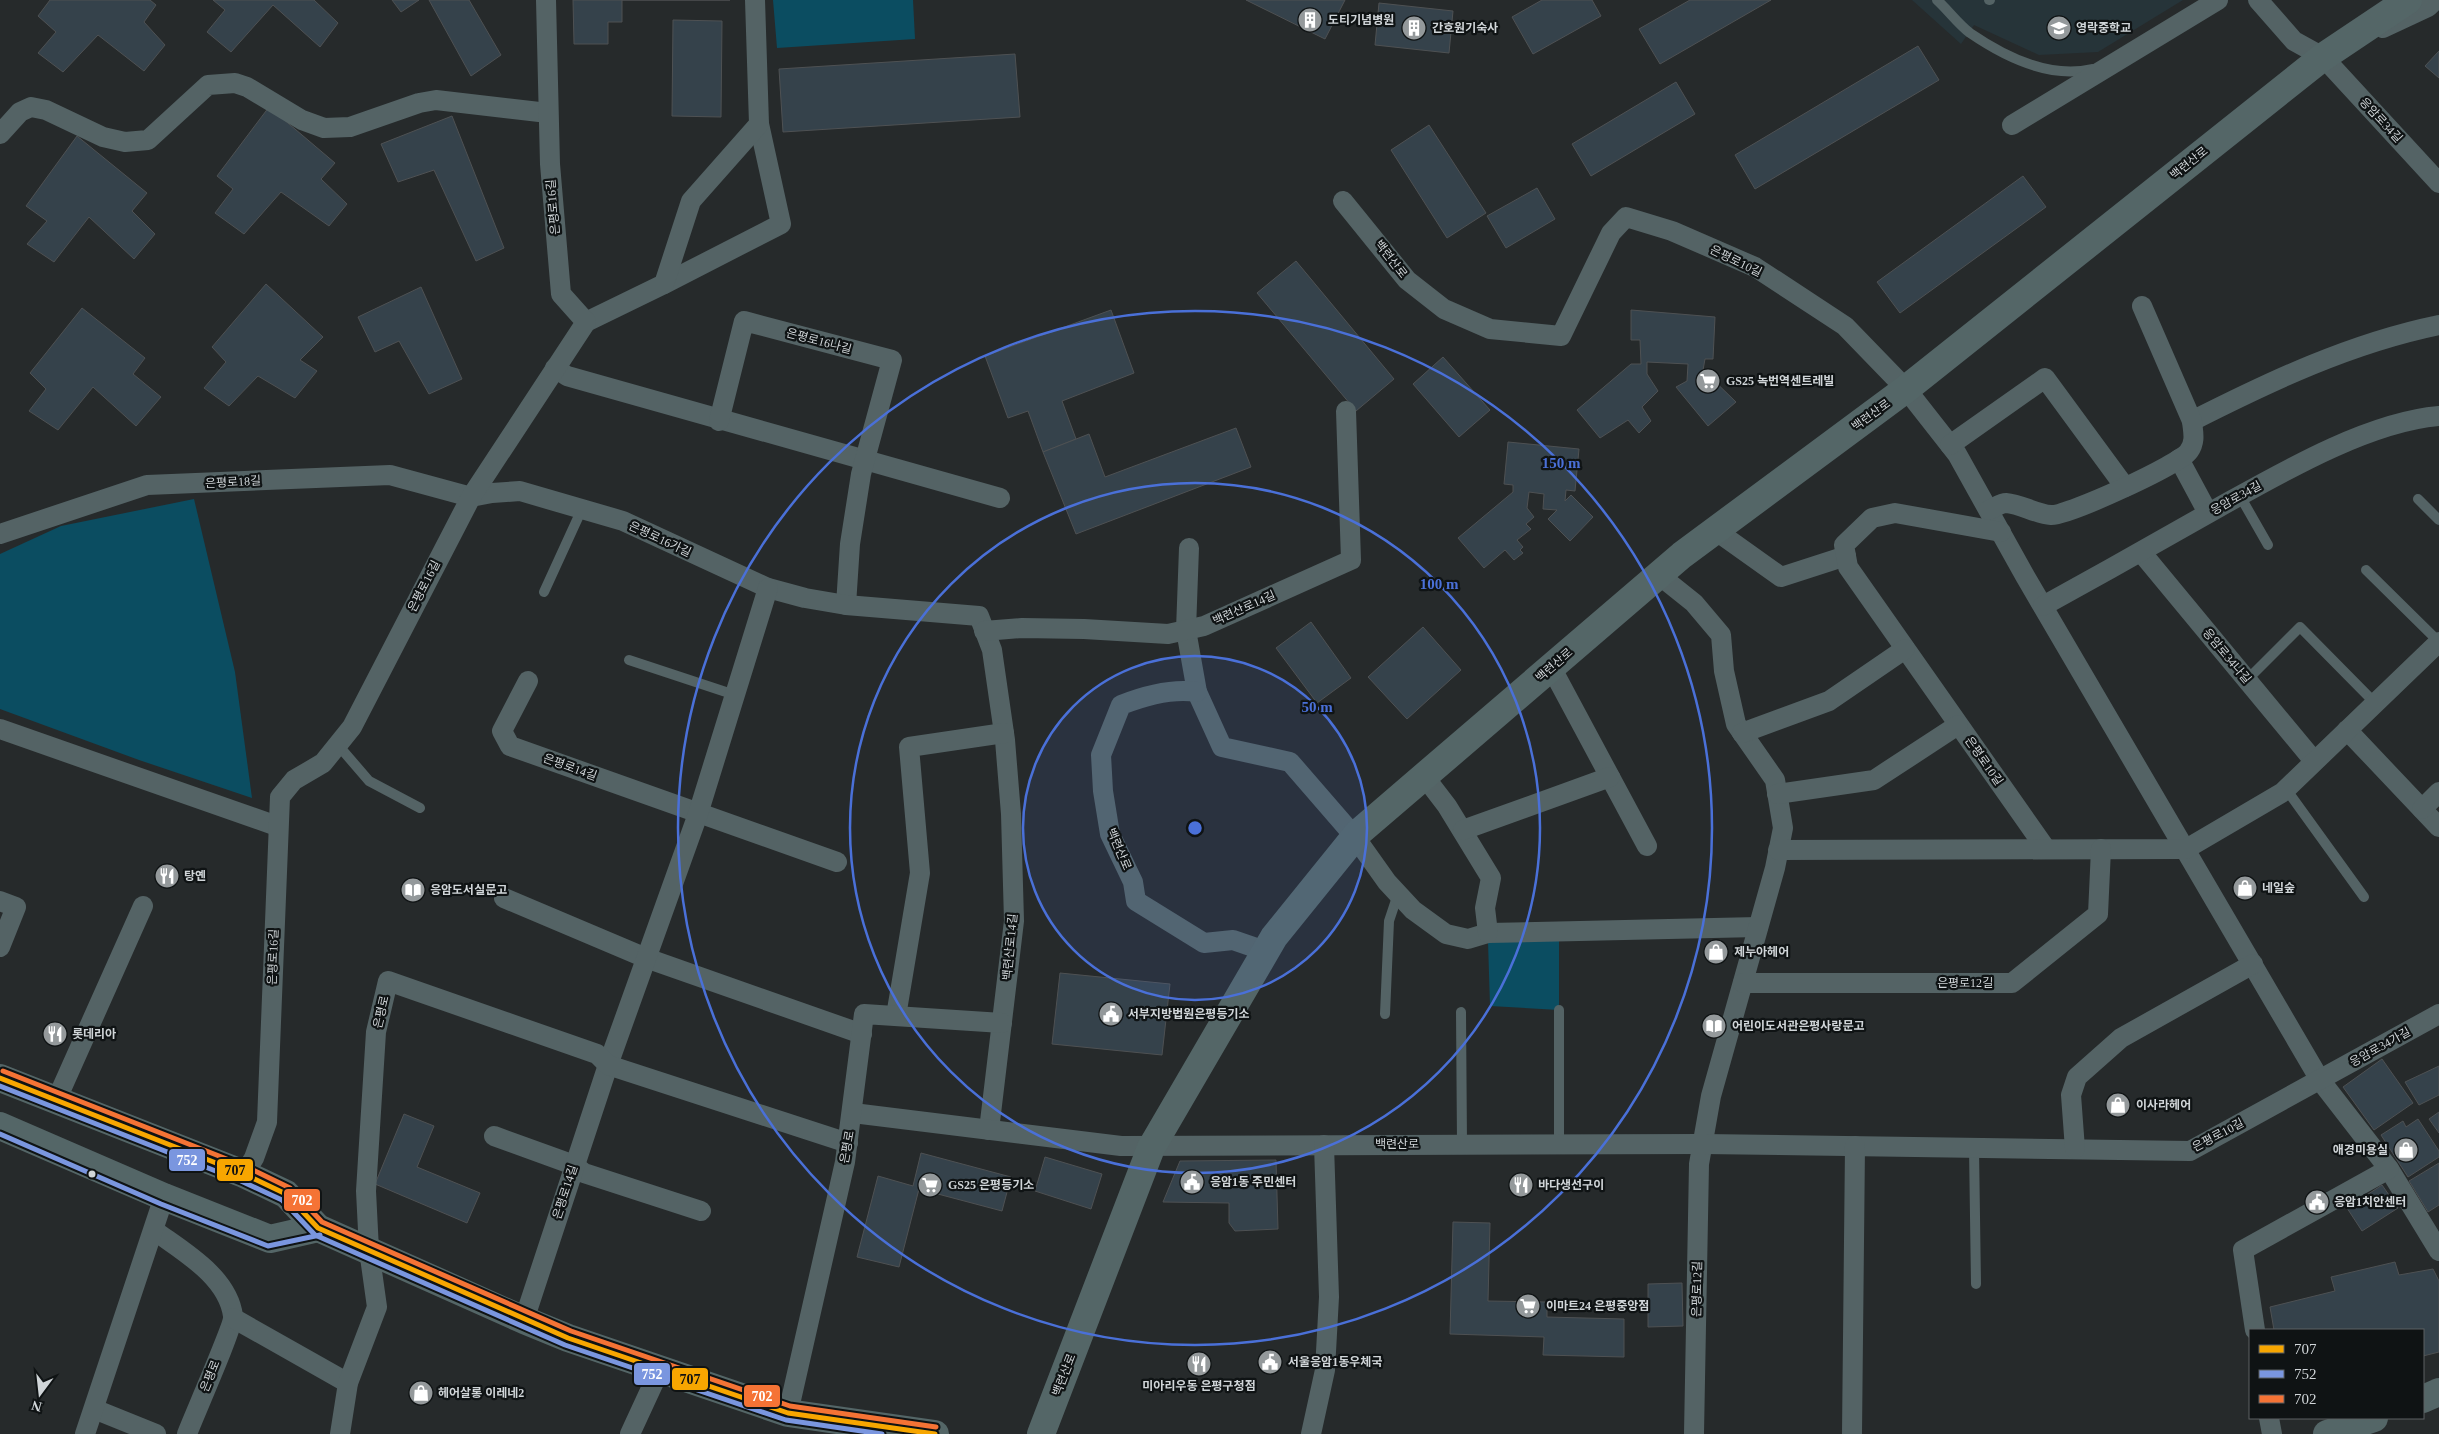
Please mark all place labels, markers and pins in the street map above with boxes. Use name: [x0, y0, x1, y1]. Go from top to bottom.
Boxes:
building icon: 도티기념병원: [1297, 7, 1323, 33]
place label: 도티기념병원: [1328, 13, 1394, 27]
building icon: 간호원기숙사: [1401, 15, 1427, 41]
school or university icon: 영락중학교: [2046, 15, 2072, 41]
place label: 간호원기숙사: [1432, 21, 1498, 35]
place label: 영락중학교: [2076, 21, 2131, 35]
supermarket icon: GS25 녹번역센트레빌: [1695, 368, 1721, 394]
place label: GS25 녹번역센트레빌: [1726, 374, 1834, 388]
centre of rings: [1186, 819, 1204, 837]
restaurant icon: 탕옌: [154, 863, 180, 889]
place label: 탕옌: [184, 869, 206, 883]
shop icon: 네일숲: [2232, 875, 2258, 901]
library icon: 응암도서실문고: [400, 877, 426, 903]
place label: 네일숲: [2262, 881, 2295, 895]
place label: 응암도서실문고: [430, 883, 507, 897]
shop icon: 제누아헤어: [1703, 939, 1729, 965]
place label: 제누아헤어: [1734, 945, 1789, 959]
public building icon: 서부지방법원은평등기소: [1098, 1001, 1124, 1027]
place label: 서부지방법원은평등기소: [1128, 1007, 1249, 1021]
library icon: 어린이도서관은평사랑문고: [1701, 1013, 1727, 1039]
place label: 어린이도서관은평사랑문고: [1732, 1019, 1864, 1033]
restaurant icon: 롯데리아: [42, 1021, 68, 1047]
place label: 롯데리아: [72, 1027, 116, 1041]
shop icon: 이사라헤어: [2105, 1092, 2131, 1118]
place label: 이사라헤어: [2136, 1098, 2191, 1112]
shop icon: 애경미용실: [2393, 1137, 2419, 1163]
place label: 애경미용실: [2333, 1143, 2388, 1157]
unlabelled marker: [87, 1169, 97, 1179]
public building icon: 응암1동 주민센터: [1179, 1169, 1205, 1195]
supermarket icon: GS25 은평등기소: [917, 1172, 943, 1198]
restaurant icon: 바다생선구이: [1508, 1172, 1534, 1198]
place label: 응암1동 주민센터: [1210, 1175, 1296, 1189]
place label: GS25 은평등기소: [948, 1178, 1034, 1192]
place label: 바다생선구이: [1538, 1178, 1604, 1192]
public building icon: 응암1치안센터: [2304, 1189, 2330, 1215]
place label: 응암1치안센터: [2334, 1195, 2406, 1209]
supermarket icon: 이마트24 은평중앙점: [1515, 1293, 1541, 1319]
place label: 이마트24 은평중앙점: [1546, 1299, 1649, 1313]
public building icon: 서울응암1동우체국: [1257, 1349, 1283, 1375]
restaurant icon: 미아리우동 은평구청점: [1186, 1351, 1212, 1377]
place label: 서울응암1동우체국: [1288, 1355, 1382, 1369]
place label: 미아리우동 은평구청점: [1142, 1379, 1256, 1393]
shop icon: 헤어살롱 이레네2: [408, 1380, 434, 1406]
place label: 헤어살롱 이레네2: [438, 1386, 524, 1400]

